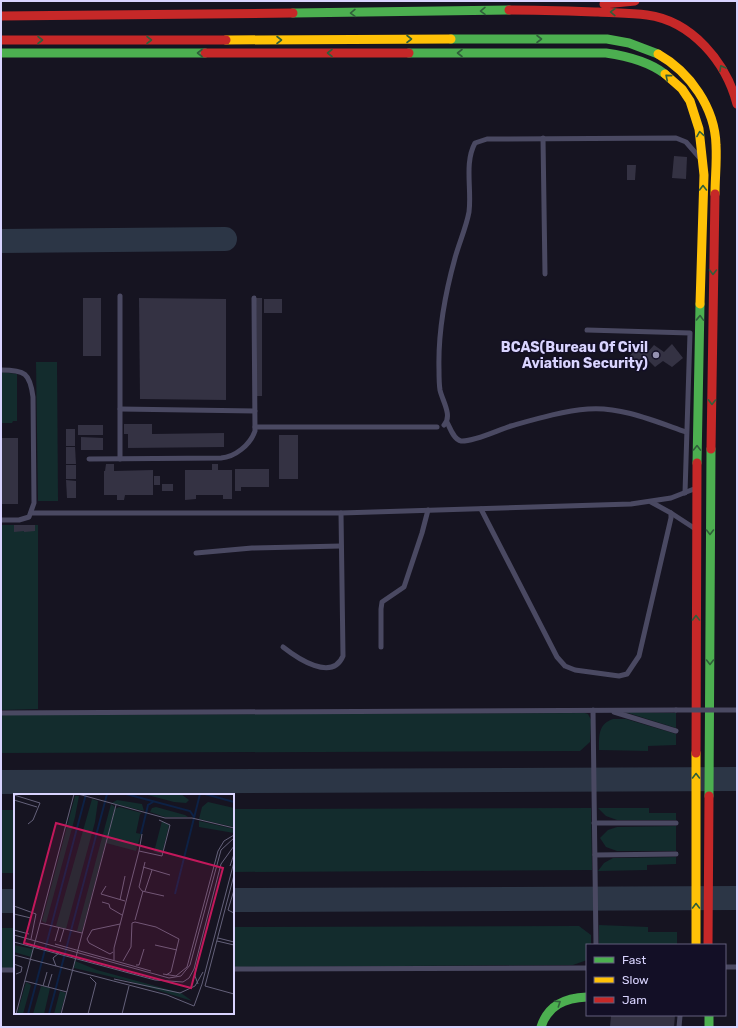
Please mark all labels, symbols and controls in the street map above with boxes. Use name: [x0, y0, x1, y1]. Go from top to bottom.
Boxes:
one-way arrow: [480, 7, 486, 15]
one-way arrow: [350, 8, 356, 17]
one-way arrow: [610, 8, 616, 17]
one-way arrow: [406, 35, 412, 43]
one-way arrow: [536, 35, 542, 43]
one-way arrow: [37, 36, 43, 44]
one-way arrow: [146, 36, 152, 44]
one-way arrow: [276, 36, 282, 44]
one-way arrow: [197, 49, 203, 57]
one-way arrow: [327, 49, 333, 57]
one-way arrow: [457, 49, 463, 57]
one-way arrow: [719, 65, 726, 72]
one-way arrow: [666, 75, 673, 82]
one-way arrow: [696, 131, 705, 137]
one-way arrow: [699, 185, 707, 191]
one-way arrow: [709, 269, 718, 275]
one-way arrow: [695, 315, 704, 321]
place label: BCAS(Bureau Of Civil Aviation Security): [501, 339, 648, 372]
marker: BCAS(Bureau Of Civil Aviation Security): [651, 350, 661, 360]
one-way arrow: [708, 399, 716, 405]
one-way arrow: [693, 445, 701, 451]
one-way arrow: [706, 529, 714, 535]
one-way arrow: [692, 615, 700, 621]
one-way arrow: [706, 659, 714, 665]
one-way arrow: [692, 773, 700, 779]
inset map: [14, 794, 234, 1014]
one-way arrow: [692, 903, 700, 909]
legend: [586, 944, 726, 1016]
text: Fast: [622, 953, 646, 967]
text: Slow: [622, 973, 649, 987]
text: Jam: [622, 993, 647, 1007]
one-way arrow: [554, 1001, 561, 1008]

